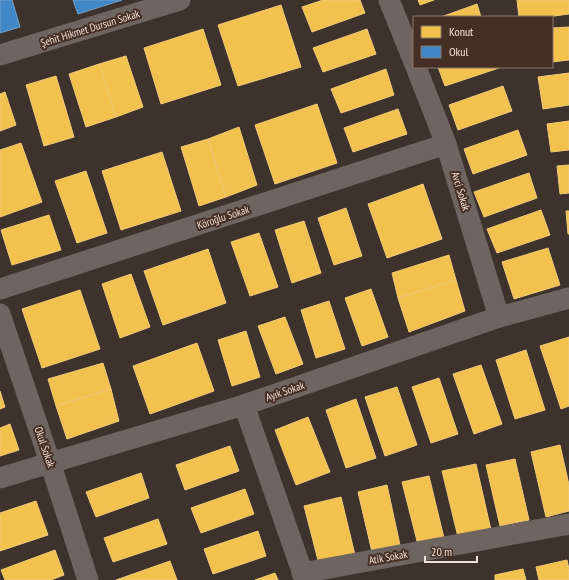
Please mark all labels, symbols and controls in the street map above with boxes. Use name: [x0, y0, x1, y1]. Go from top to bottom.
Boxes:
street label: Şehit Hikmet Dursun Sokak: [39, 6, 142, 50]
legend: [413, 16, 553, 68]
text: Konut: [449, 24, 474, 39]
text: Okul: [449, 44, 468, 59]
street label: Avci Sokak: [448, 170, 474, 213]
street label: Köroğlu Sokak: [195, 202, 252, 232]
street label: Ayık Sokak: [264, 378, 307, 404]
street label: Okul Sokak: [31, 425, 59, 470]
scale bar: [425, 538, 477, 564]
text: 20 m: [431, 544, 452, 559]
street label: Atik Sokak: [367, 547, 409, 567]

